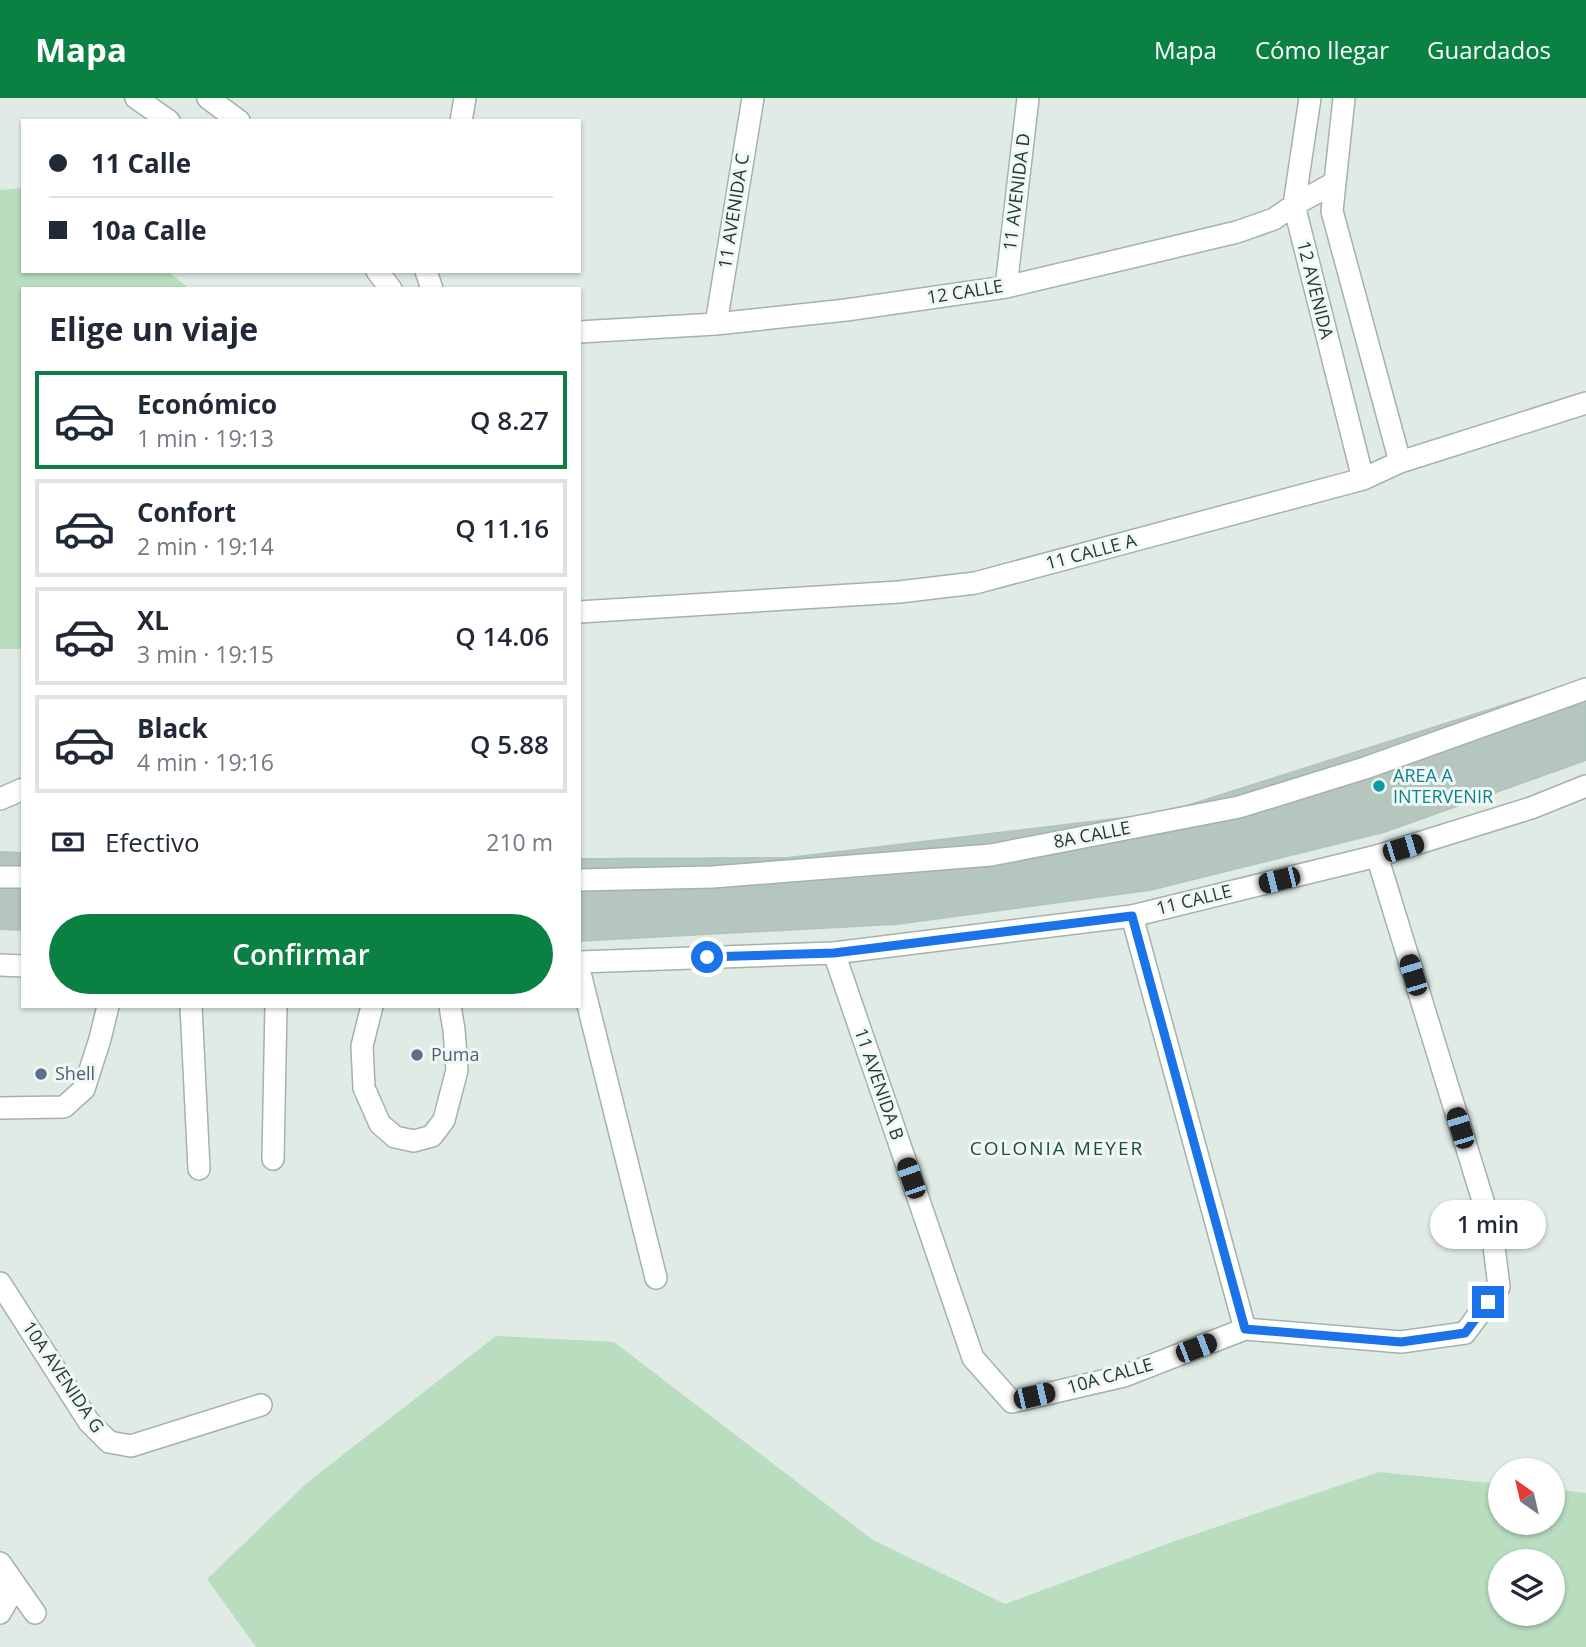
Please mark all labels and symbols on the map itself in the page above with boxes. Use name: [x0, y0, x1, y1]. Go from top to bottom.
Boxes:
street label: 11 AVENIDA D: [997, 132, 1035, 252]
street label: 11 AVENIDA C: [712, 151, 754, 270]
street label: 12 AVENIDA: [1292, 238, 1340, 342]
street label: 12 CALLE: [925, 273, 1005, 309]
street label: 11 CALLE A: [1043, 527, 1139, 575]
place label: AREA A INTERVENIR: [1393, 763, 1493, 808]
marker: AREA A INTERVENIR: [1371, 778, 1387, 794]
street label: 8A CALLE: [1051, 815, 1132, 853]
car: [1380, 832, 1427, 864]
car: [1257, 865, 1302, 895]
street label: 11 CALLE: [1154, 878, 1234, 920]
route start: [691, 941, 723, 973]
car: [1397, 952, 1430, 998]
street label: 11 AVENIDA B: [850, 1025, 910, 1143]
place label: Puma: [431, 1042, 480, 1066]
marker: Puma: [409, 1047, 425, 1063]
place label: Shell: [55, 1061, 95, 1085]
marker: Shell: [33, 1066, 49, 1082]
car: [1444, 1105, 1477, 1151]
district label: COLONIA MEYER: [970, 1135, 1144, 1161]
car: [895, 1155, 928, 1201]
callout: 1 min: [1430, 1200, 1546, 1250]
route end: [1472, 1286, 1504, 1318]
street label: 10A AVENIDA G: [18, 1316, 110, 1437]
car: [1173, 1331, 1220, 1365]
street label: 10A CALLE: [1064, 1351, 1155, 1399]
car: [1012, 1381, 1057, 1411]
north arrow: [1488, 1458, 1564, 1535]

